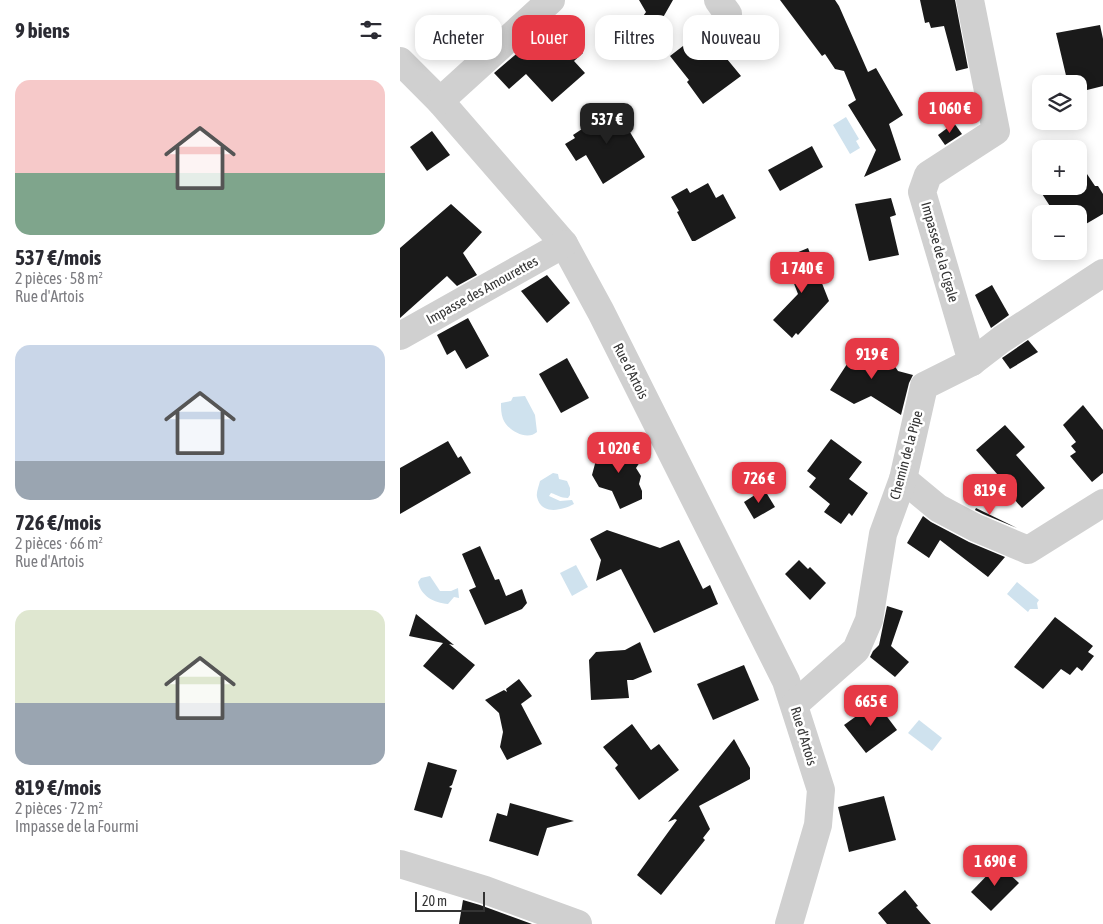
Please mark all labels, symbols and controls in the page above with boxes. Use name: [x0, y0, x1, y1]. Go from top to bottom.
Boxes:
chip: Acheter: [415, 15, 502, 60]
chip: Louer: [512, 15, 585, 60]
chip: Filtres: [595, 15, 673, 60]
chip: Nouveau: [683, 15, 779, 60]
icon: filters: [357, 16, 385, 44]
text: 9 biens: [15, 18, 70, 42]
map controls: [1032, 75, 1087, 260]
button: layers: [1032, 75, 1087, 130]
pin: 1 060 €: [904, 92, 996, 134]
text: 1 060 €: [929, 99, 971, 117]
pin: 537 €: [572, 102, 642, 145]
text: 537 €: [591, 110, 623, 128]
icon: home: [155, 113, 245, 203]
button: +: [1032, 140, 1087, 195]
street label: Impasse de la Cigale: [918, 200, 962, 304]
button: −: [1032, 205, 1087, 260]
text: 537 €/mois: [15, 245, 101, 269]
pin: 1 740 €: [756, 252, 848, 294]
street label: Impasse des Amourettes: [424, 253, 541, 327]
text: 1 740 €: [781, 259, 823, 277]
text: 2 pièces · 58 m²: [15, 269, 103, 287]
text: Rue d'Artois: [15, 287, 84, 305]
pin: 919 €: [837, 338, 907, 380]
street label: Rue d'Artois: [610, 340, 652, 402]
text: 919 €: [856, 345, 888, 363]
icon: home: [155, 378, 245, 468]
street label: Chemin de la Pipe: [886, 409, 926, 501]
pin: 1 020 €: [573, 432, 665, 474]
text: 1 020 €: [598, 439, 640, 457]
pin: 726 €: [724, 462, 794, 504]
text: 726 €: [743, 469, 775, 487]
pin: 819 €: [955, 474, 1025, 516]
text: 819 €: [974, 481, 1006, 499]
text: 726 €/mois: [15, 510, 101, 534]
text: 2 pièces · 66 m²: [15, 534, 103, 552]
text: Rue d'Artois: [15, 552, 84, 570]
icon: home: [155, 643, 245, 733]
pin: 665 €: [836, 684, 906, 727]
text: 665 €: [855, 692, 887, 710]
street label: Rue d'Artois: [788, 705, 821, 767]
text: 819 €/mois: [15, 775, 101, 799]
text: 2 pièces · 72 m²: [15, 799, 103, 817]
text: Impasse de la Fourmi: [15, 817, 139, 835]
pin: 1 690 €: [949, 844, 1041, 887]
text: 1 690 €: [974, 852, 1016, 870]
scale bar: [415, 889, 485, 912]
text: 20 m: [422, 893, 447, 909]

